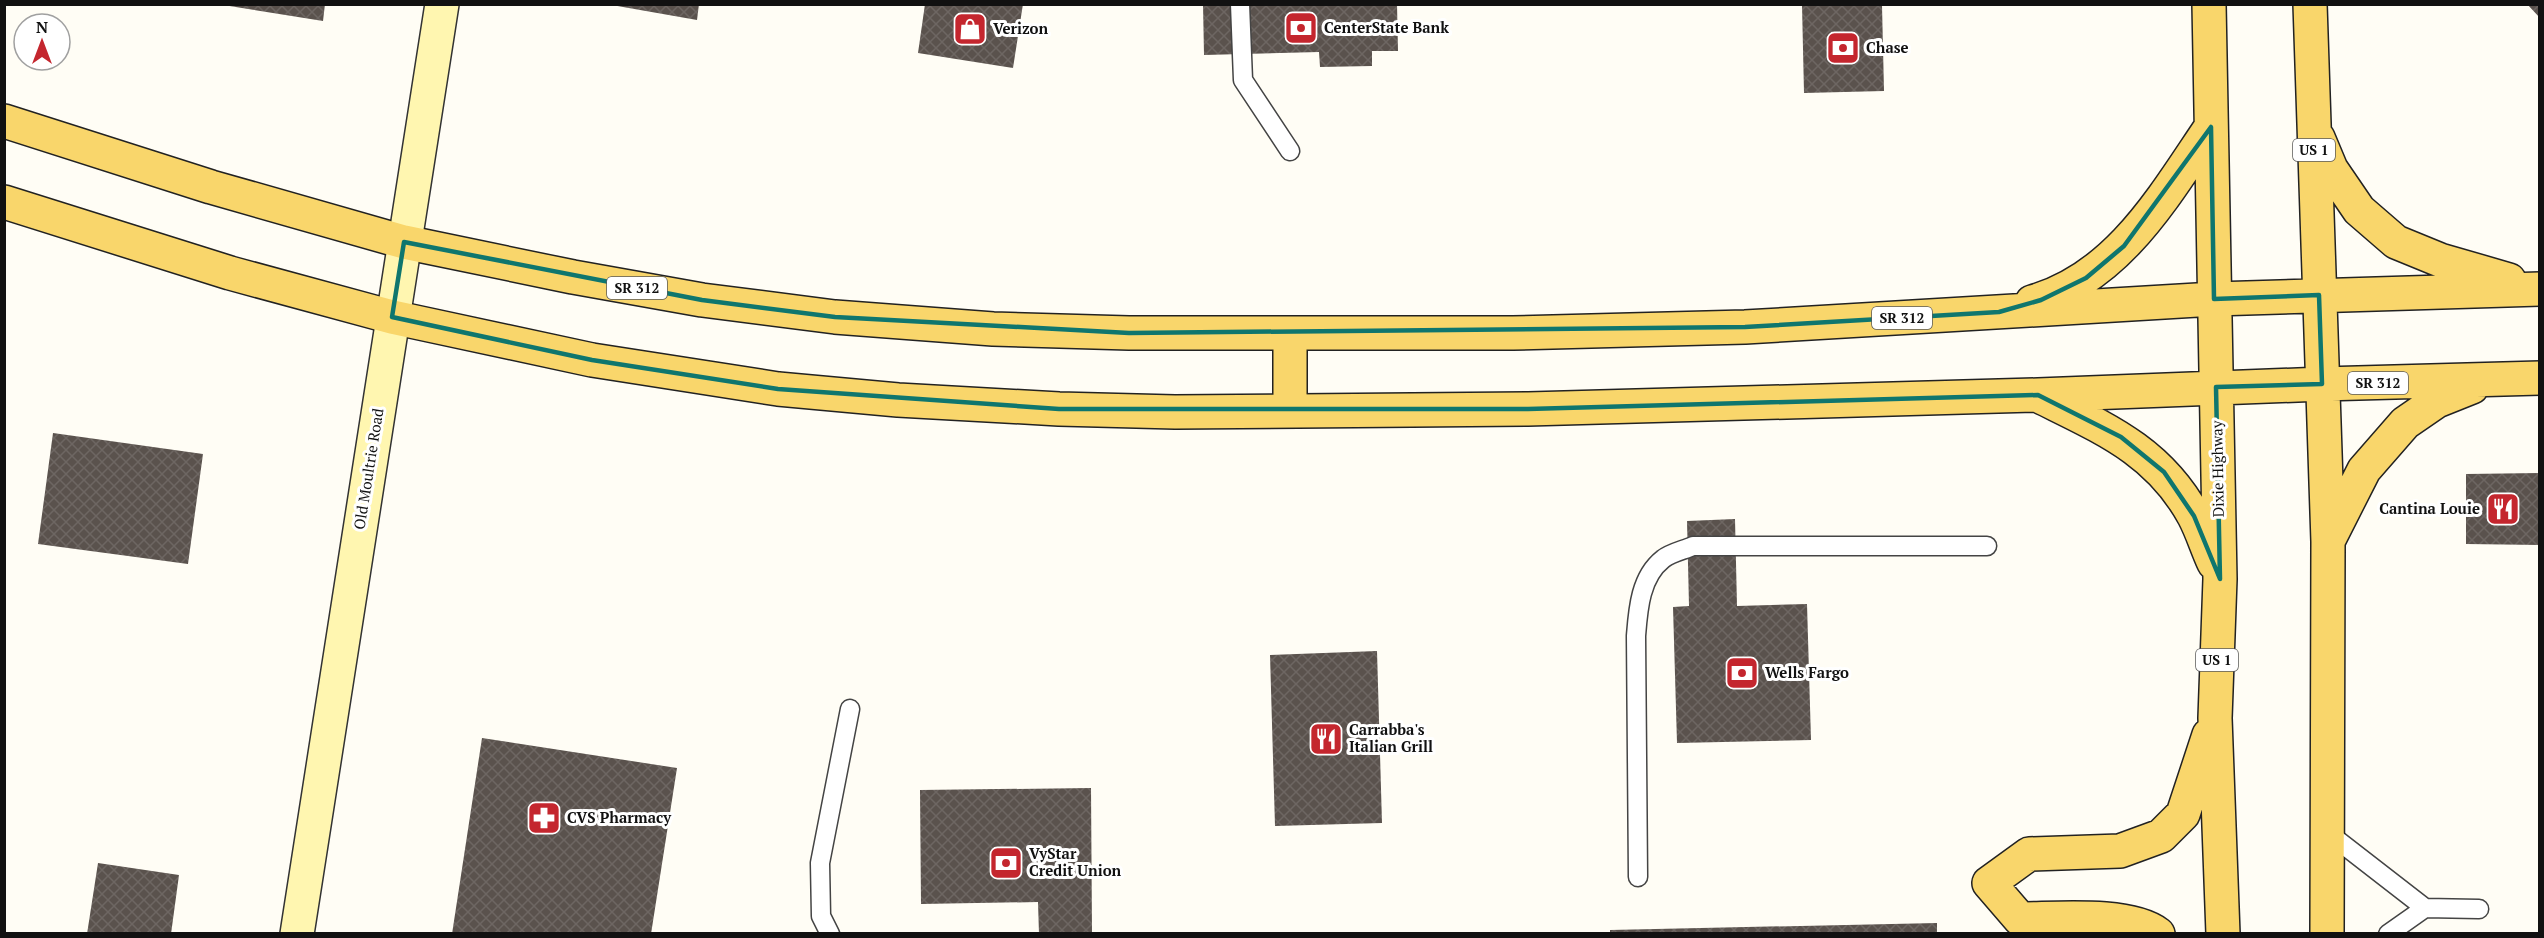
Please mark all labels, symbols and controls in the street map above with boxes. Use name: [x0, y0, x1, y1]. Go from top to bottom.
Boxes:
bank icon: CenterState Bank: [1283, 10, 1319, 46]
shop icon: Verizon: [952, 11, 988, 47]
north arrow: [12, 12, 72, 72]
text: N: [36, 16, 48, 38]
place label: CenterState Bank: [1324, 17, 1449, 37]
place label: Verizon: [993, 18, 1048, 38]
bank icon: Chase: [1825, 30, 1861, 66]
place label: Chase: [1866, 37, 1909, 57]
road number: US 1: [2293, 139, 2335, 161]
road number: SR 312: [607, 277, 667, 299]
road number: SR 312: [1872, 307, 1932, 329]
road number: SR 312: [2348, 372, 2408, 394]
street label: Old Moultrie Road: [349, 407, 387, 531]
street label: Dixie Highway: [2206, 420, 2228, 518]
restaurant icon: Cantina Louie: [2485, 491, 2521, 527]
place label: Cantina Louie: [2379, 498, 2480, 518]
road number: US 1: [2196, 649, 2238, 671]
bank icon: Wells Fargo: [1724, 655, 1760, 691]
place label: Wells Fargo: [1765, 662, 1849, 682]
place label: Carrabba's Italian Grill: [1349, 719, 1433, 756]
restaurant icon: Carrabba's Italian Grill: [1308, 721, 1344, 757]
pharmacy icon: CVS Pharmacy: [526, 800, 562, 836]
place label: CVS Pharmacy: [567, 807, 672, 827]
place label: VyStar Credit Union: [1029, 843, 1122, 880]
bank icon: VyStar Credit Union: [988, 845, 1024, 881]

